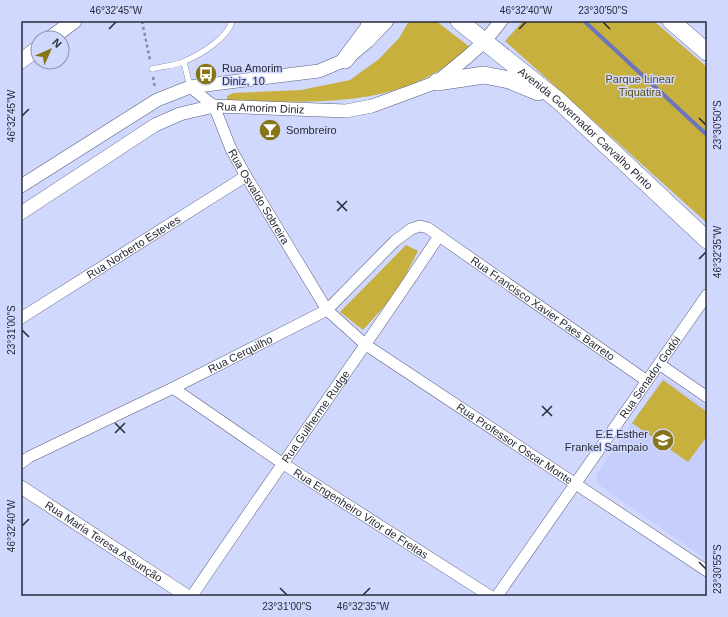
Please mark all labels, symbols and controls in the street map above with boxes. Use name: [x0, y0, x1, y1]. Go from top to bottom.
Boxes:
text: 46°32'45"W: [90, 5, 143, 16]
text: 46°32'40"W: [500, 5, 553, 16]
text: 23°30'50"S: [578, 5, 628, 16]
north arrow: [30, 30, 70, 70]
text: N: [50, 36, 64, 50]
bus stop icon: Rua Amorim Diniz, 10: [193, 61, 219, 87]
place label: Rua Amorim Diniz, 10: [222, 62, 283, 87]
street label: Avenida Governador Carvalho Pinto: [516, 65, 655, 192]
park label: Parque Linear Tiquatira: [605, 73, 675, 98]
text: 46°32'45"W: [6, 89, 17, 142]
street label: Rua Amorim Diniz: [216, 100, 305, 115]
text: 23°30'50"S: [712, 100, 723, 150]
bar icon: Sombreiro: [257, 117, 283, 143]
place label: Sombreiro: [286, 124, 337, 136]
street label: Rua Osvaldo Sobreira: [226, 147, 292, 247]
street label: Rua Norberto Esteves: [84, 213, 183, 281]
text: 46°32'35"W: [712, 225, 723, 278]
street label: Rua Francisco Xavier Paes Barreto: [469, 254, 617, 363]
text: 23°31'00"S: [6, 305, 17, 355]
street label: Rua Cerquilho: [206, 333, 274, 375]
street label: Rua Senador Godói: [617, 334, 683, 420]
street label: Rua Guilherme Rudge: [279, 368, 352, 465]
street label: Rua Professor Oscar Monte: [454, 401, 575, 486]
school or university icon: E.E Esther Frankel Sampaio: [650, 427, 676, 453]
place label: E.E Esther Frankel Sampaio: [565, 428, 648, 453]
street label: Rua Engenheiro Vitor de Freitas: [291, 466, 431, 561]
text: 46°32'40"W: [6, 499, 17, 552]
street label: Rua Maria Teresa Assunção: [43, 499, 165, 584]
text: 23°30'55"S: [712, 544, 723, 594]
text: 23°31'00"S: [262, 601, 312, 612]
text: 46°32'35"W: [337, 601, 390, 612]

